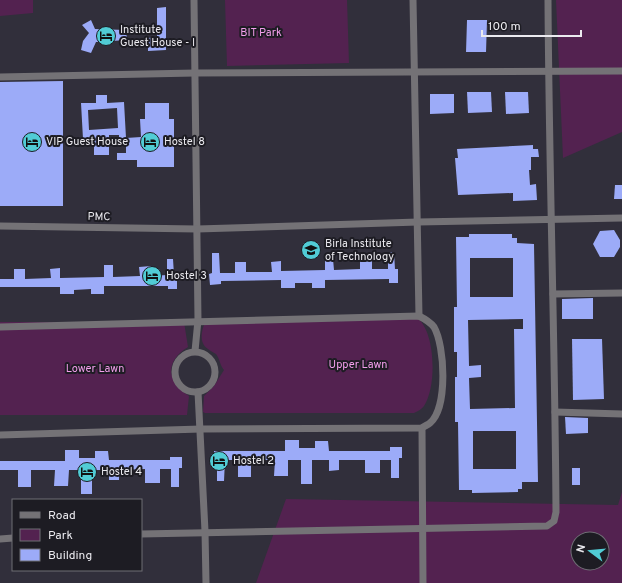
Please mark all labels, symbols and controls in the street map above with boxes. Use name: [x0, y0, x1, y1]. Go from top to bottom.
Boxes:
scale bar: [482, 12, 581, 38]
text: 100 m: [488, 19, 521, 35]
place label: Institute Guest House - I: [120, 23, 195, 50]
hotel icon: Institute Guest House - I: [95, 25, 117, 47]
park label: BIT Park: [240, 26, 282, 40]
hotel icon: VIP Guest House: [21, 131, 43, 153]
hotel icon: Hostel 8: [139, 131, 161, 153]
place label: VIP Guest House: [46, 135, 128, 149]
place label: Hostel 8: [164, 135, 205, 149]
street label: PMC: [87, 210, 111, 224]
place label: Birla Institute of Technology: [325, 237, 394, 264]
school or university icon: Birla Institute of Technology: [300, 239, 322, 261]
hotel icon: Hostel 3: [141, 265, 163, 287]
place label: Hostel 3: [166, 269, 207, 283]
park label: Upper Lawn: [329, 358, 387, 372]
park label: Lower Lawn: [66, 362, 124, 376]
hotel icon: Hostel 2: [208, 450, 230, 472]
place label: Hostel 2: [233, 454, 274, 468]
hotel icon: Hostel 4: [76, 461, 98, 483]
place label: Hostel 4: [101, 465, 142, 479]
legend: [12, 499, 142, 571]
text: Road: [48, 508, 76, 524]
text: Park: [48, 528, 73, 544]
north arrow: [570, 531, 610, 571]
text: N: [574, 543, 589, 554]
text: Building: [48, 548, 92, 564]

